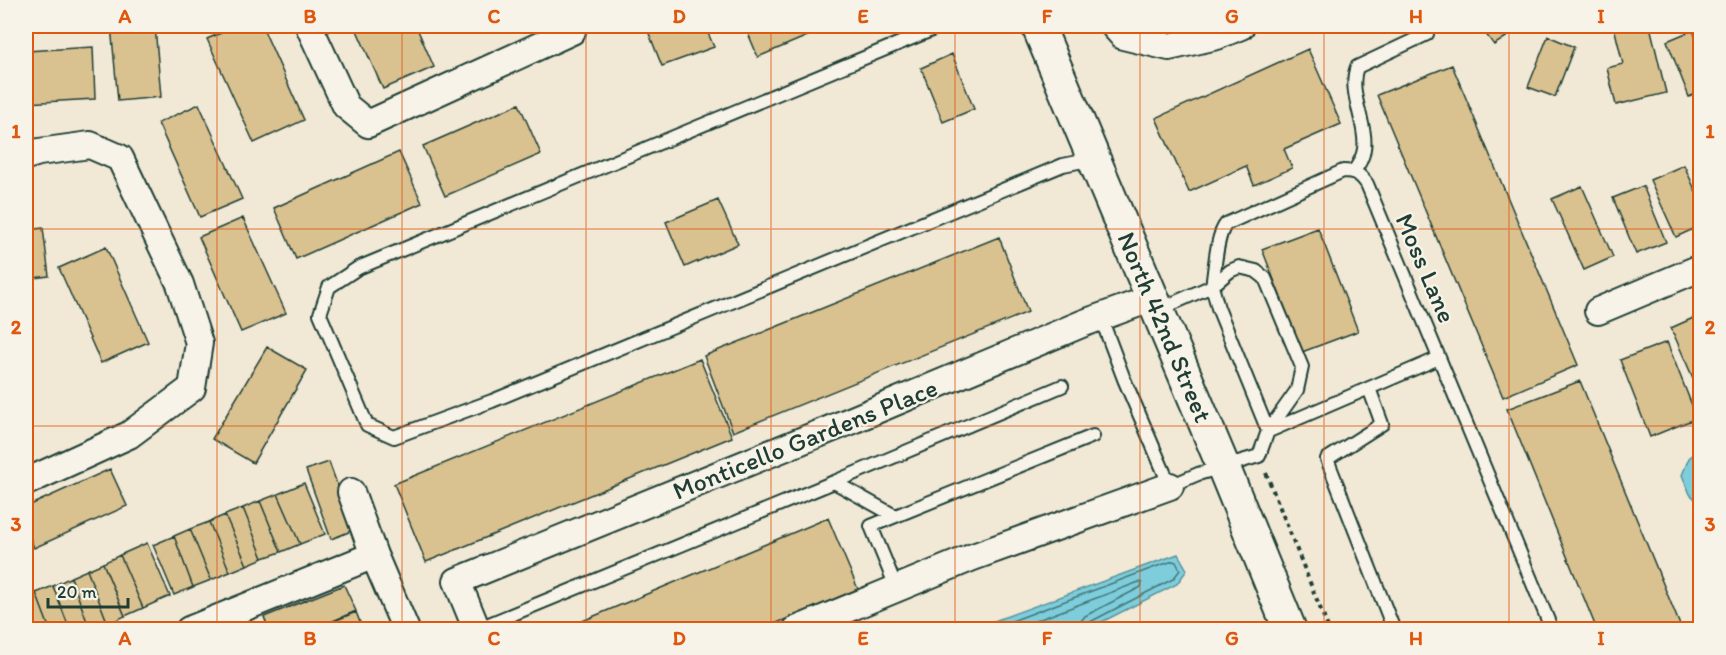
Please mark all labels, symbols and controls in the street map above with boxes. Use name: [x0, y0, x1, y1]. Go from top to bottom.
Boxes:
text: A: [118, 4, 132, 28]
text: B: [304, 4, 317, 28]
text: C: [488, 4, 501, 28]
text: D: [672, 4, 686, 28]
text: E: [857, 4, 869, 28]
text: F: [1042, 4, 1053, 28]
text: G: [1225, 4, 1239, 28]
text: H: [1409, 4, 1423, 28]
text: I: [1597, 4, 1605, 28]
text: 1: [11, 119, 21, 143]
text: 1: [1705, 119, 1715, 143]
street label: Moss Lane: [1389, 208, 1463, 328]
street label: North 42nd Street: [1111, 227, 1220, 427]
text: 2: [11, 315, 22, 339]
text: 2: [1705, 315, 1716, 339]
street label: Monticello Gardens Place: [668, 371, 942, 507]
text: 3: [11, 512, 22, 536]
text: 3: [1705, 512, 1716, 536]
scale bar: [48, 571, 128, 609]
text: 20 m: [57, 581, 97, 603]
text: A: [118, 626, 132, 650]
text: B: [304, 626, 317, 650]
text: C: [488, 626, 501, 650]
text: D: [672, 626, 686, 650]
text: E: [857, 626, 869, 650]
text: F: [1042, 626, 1053, 650]
text: G: [1225, 626, 1239, 650]
text: H: [1409, 626, 1423, 650]
text: I: [1597, 626, 1605, 650]

